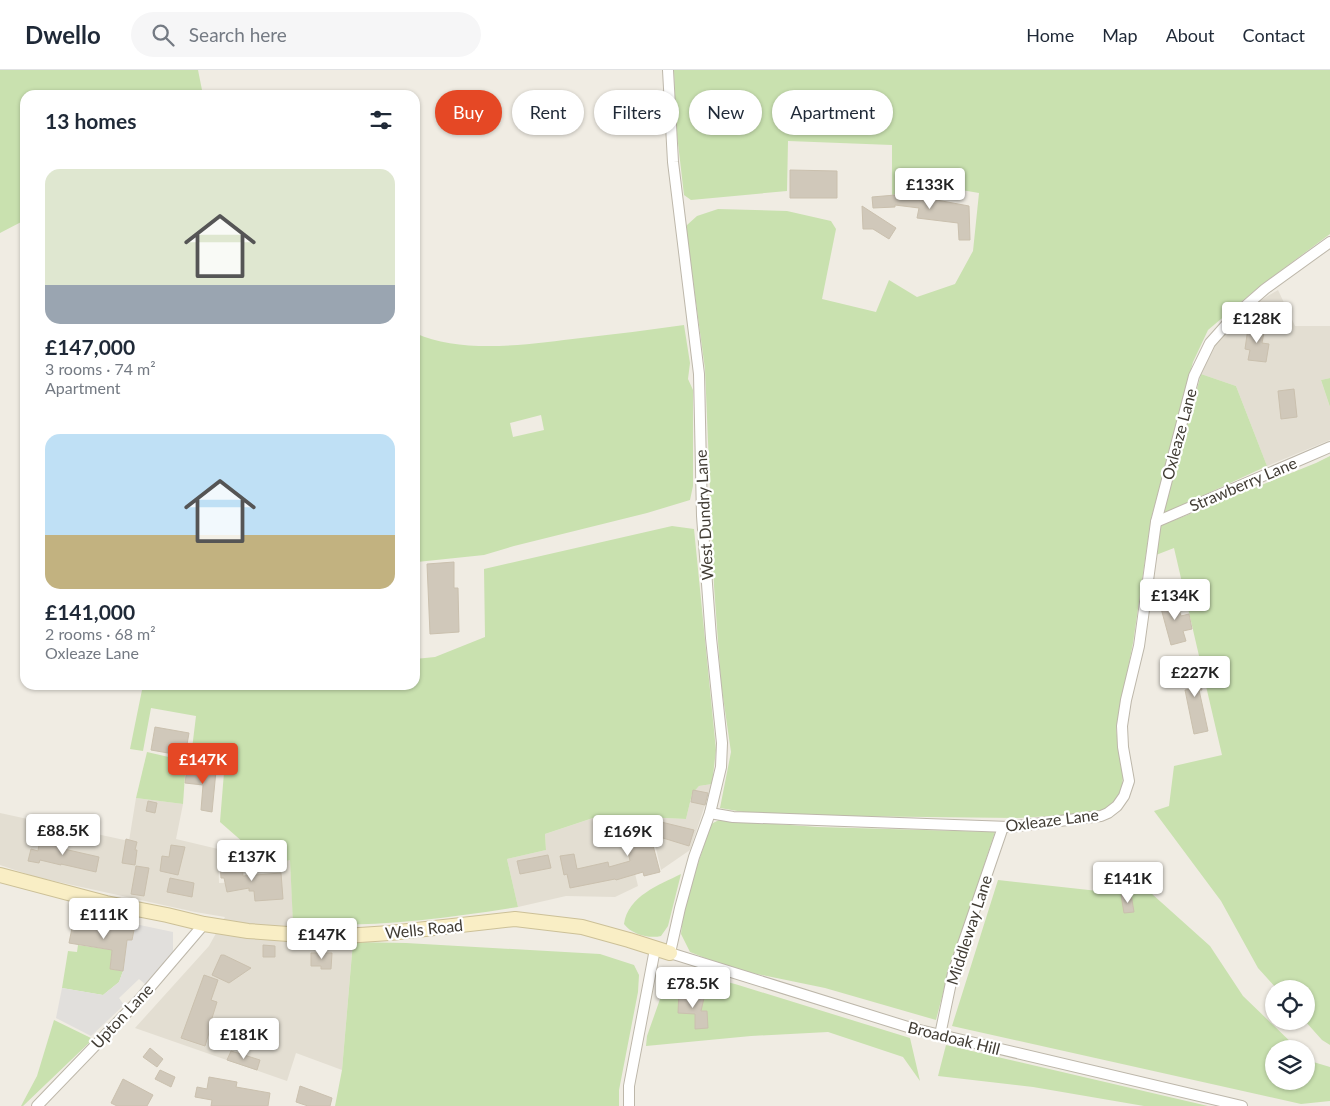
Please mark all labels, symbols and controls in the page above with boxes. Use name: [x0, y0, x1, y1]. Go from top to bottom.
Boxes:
search box: [131, 12, 481, 57]
text: Dwello: [25, 20, 101, 49]
icon: search: [149, 21, 177, 49]
text: Search here: [189, 23, 287, 46]
text: Home: [1026, 24, 1074, 46]
text: Map: [1102, 24, 1138, 46]
text: About: [1166, 24, 1215, 46]
text: Contact: [1243, 24, 1305, 46]
chip: Buy: [435, 90, 502, 135]
chip: Rent: [512, 90, 584, 135]
chip: Filters: [594, 90, 679, 135]
chip: New: [689, 90, 762, 135]
chip: Apartment: [772, 90, 893, 135]
icon: filters: [367, 106, 395, 134]
text: 13 homes: [45, 108, 136, 133]
pin: £133K: [895, 168, 965, 210]
text: £133K: [906, 174, 954, 193]
icon: home: [175, 201, 265, 291]
pin: £128K: [1222, 302, 1292, 344]
text: £128K: [1233, 308, 1281, 327]
text: £147,000: [45, 334, 135, 359]
text: 3 rooms · 74 m²: [45, 359, 156, 378]
text: Apartment: [45, 378, 120, 397]
street label: Oxleaze Lane: [1157, 386, 1200, 482]
street label: West Dundry Lane: [691, 449, 716, 581]
street label: Strawberry Lane: [1186, 452, 1299, 515]
icon: home: [175, 466, 265, 556]
pin: £134K: [1140, 578, 1210, 621]
text: £134K: [1151, 585, 1199, 604]
text: £141,000: [45, 599, 135, 624]
text: 2 rooms · 68 m²: [45, 624, 156, 643]
text: Oxleaze Lane: [45, 643, 139, 662]
pin: £227K: [1160, 656, 1230, 698]
text: £227K: [1171, 662, 1219, 681]
pin: £147K: [168, 742, 238, 785]
text: £147K: [179, 749, 227, 768]
street label: Oxleaze Lane: [1004, 804, 1100, 835]
pin: £88.5K: [22, 814, 104, 856]
pin: £169K: [593, 814, 663, 857]
text: £88.5K: [37, 820, 89, 839]
text: £169K: [604, 821, 652, 840]
pin: £137K: [217, 840, 287, 882]
text: £137K: [228, 846, 276, 865]
pin: £141K: [1093, 862, 1163, 904]
text: £141K: [1104, 868, 1152, 887]
street label: Middleway Lane: [942, 873, 995, 987]
pin: £111K: [69, 898, 139, 940]
text: £111K: [80, 904, 128, 923]
street label: Wells Road: [384, 915, 464, 942]
pin: £147K: [287, 918, 357, 960]
text: £147K: [298, 924, 346, 943]
pin: £78.5K: [652, 966, 734, 1009]
text: £78.5K: [667, 973, 719, 992]
street label: Upton Lane: [87, 979, 156, 1052]
map controls: [1265, 980, 1315, 1090]
button: locate: [1265, 980, 1315, 1030]
street label: Broadoak Hill: [906, 1017, 1002, 1058]
pin: £181K: [209, 1018, 279, 1060]
text: £181K: [220, 1024, 268, 1043]
button: layers: [1265, 1040, 1315, 1090]

